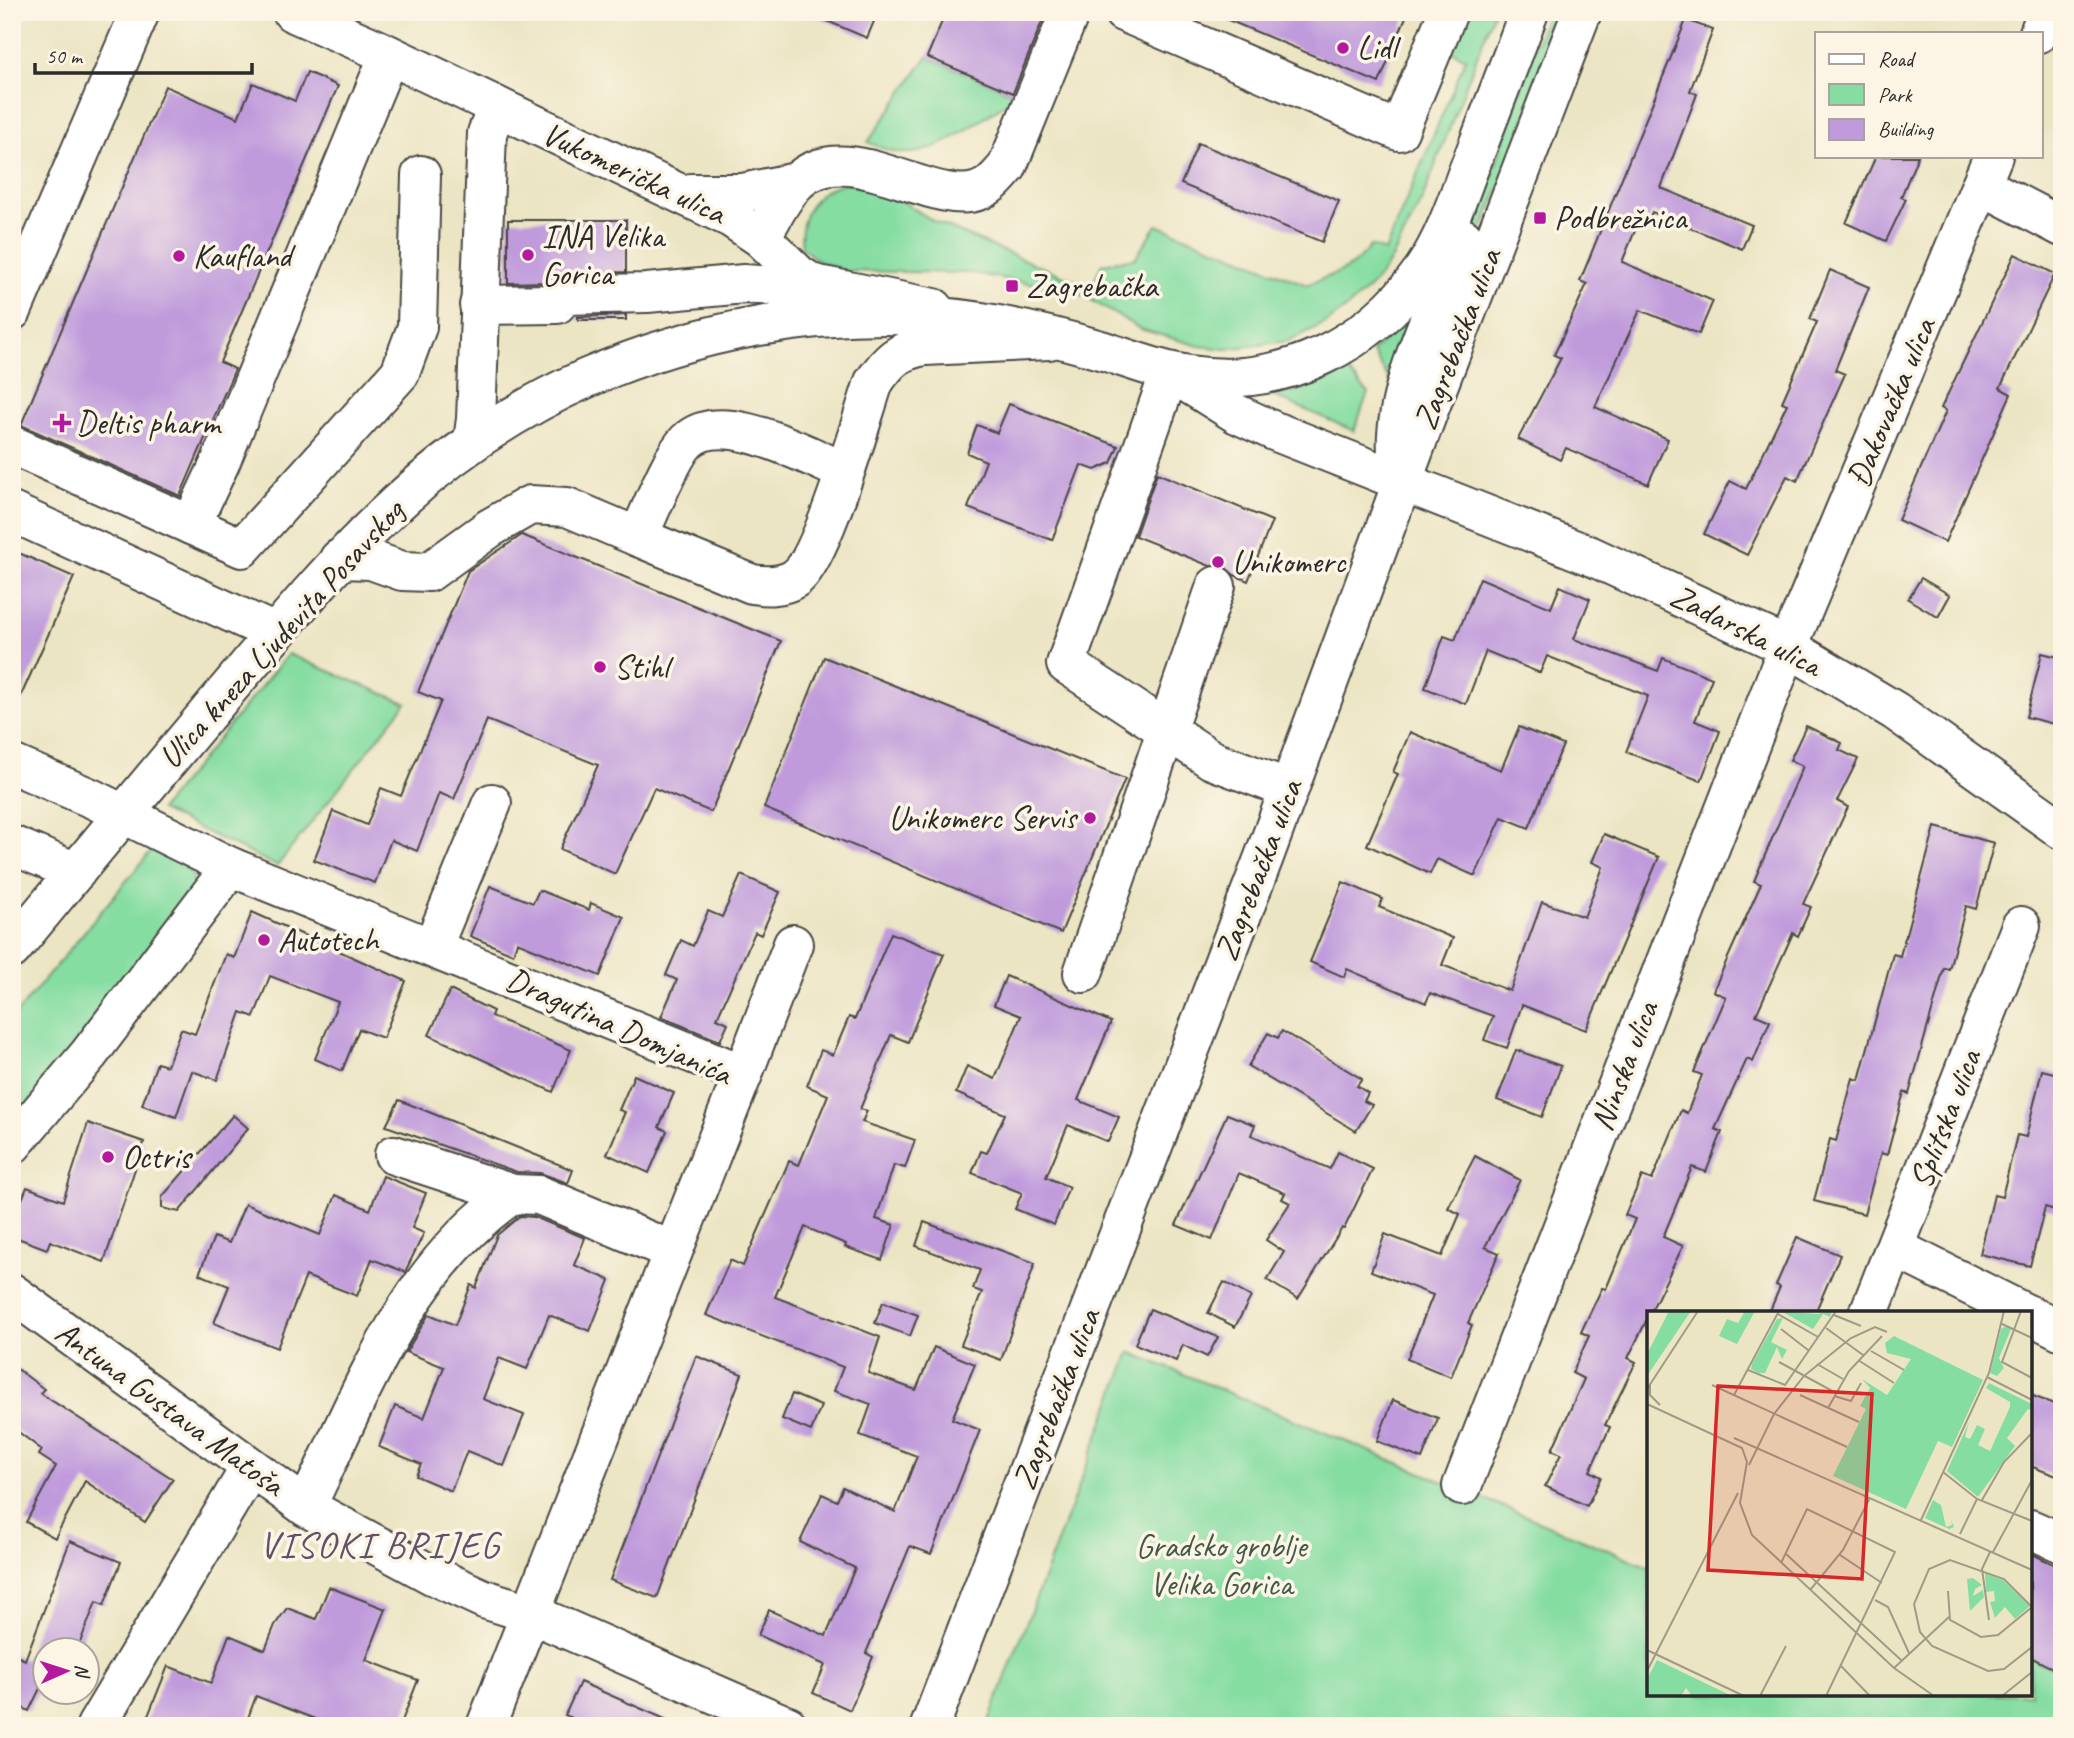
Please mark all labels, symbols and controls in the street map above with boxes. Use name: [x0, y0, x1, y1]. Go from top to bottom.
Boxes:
place label: Lidl: [1357, 27, 1402, 69]
scale bar: [35, 32, 252, 76]
legend: [1815, 32, 2042, 158]
marker: Lidl: [1335, 40, 1351, 56]
text: 50 m: [46, 43, 84, 69]
text: Road: [1878, 46, 1917, 72]
text: Park: [1878, 82, 1913, 108]
street label: Vukomerička ulica: [536, 112, 735, 235]
text: Building: [1878, 116, 1935, 142]
place label: Podbrežnica: [1554, 197, 1688, 239]
marker: Podbrežnica: [1532, 210, 1548, 226]
place label: INA Velika Gorica: [542, 215, 666, 295]
place label: Kaufland: [193, 235, 296, 277]
street label: Zagrebačka ulica: [1403, 240, 1512, 435]
marker: INA Velika Gorica: [520, 247, 536, 263]
marker: Kaufland: [171, 248, 187, 264]
place label: Zagrebačka: [1026, 265, 1160, 307]
marker: Zagrebačka: [1004, 278, 1020, 294]
street label: Đakovačka ulica: [1837, 309, 1946, 492]
place label: Deltis pharm: [76, 402, 222, 444]
marker: Deltis pharm: [54, 415, 70, 431]
street label: Ulica kneza Ljudevita Posavskog: [149, 489, 414, 777]
place label: Unikomerc: [1232, 541, 1347, 583]
marker: Unikomerc: [1210, 554, 1226, 570]
street label: Zadarska ulica: [1664, 574, 1831, 687]
place label: Stihl: [614, 646, 674, 688]
marker: Stihl: [592, 659, 608, 675]
street label: Zagrebačka ulica: [1204, 771, 1313, 966]
place label: Unikomerc Servis: [888, 797, 1079, 839]
marker: Unikomerc Servis: [1082, 810, 1098, 826]
place label: Autotech: [278, 919, 380, 961]
marker: Autotech: [256, 932, 272, 948]
street label: Dragutina Domjanića: [500, 958, 741, 1095]
street label: Ninska ulica: [1580, 994, 1668, 1136]
street label: Splitska ulica: [1899, 1042, 1991, 1194]
place label: Octris: [122, 1136, 193, 1178]
marker: Octris: [100, 1149, 116, 1165]
street label: Zagrebačka ulica: [1002, 1300, 1111, 1495]
street label: Antuna Gustava Matoša: [47, 1311, 295, 1507]
inset map: [1647, 1311, 2032, 1696]
district label: VISOKI BRIJEG: [259, 1521, 502, 1568]
park label: Gradsko groblje Velika Gorica: [1136, 1525, 1309, 1605]
north arrow: [32, 1636, 102, 1706]
text: N: [70, 1664, 94, 1680]

